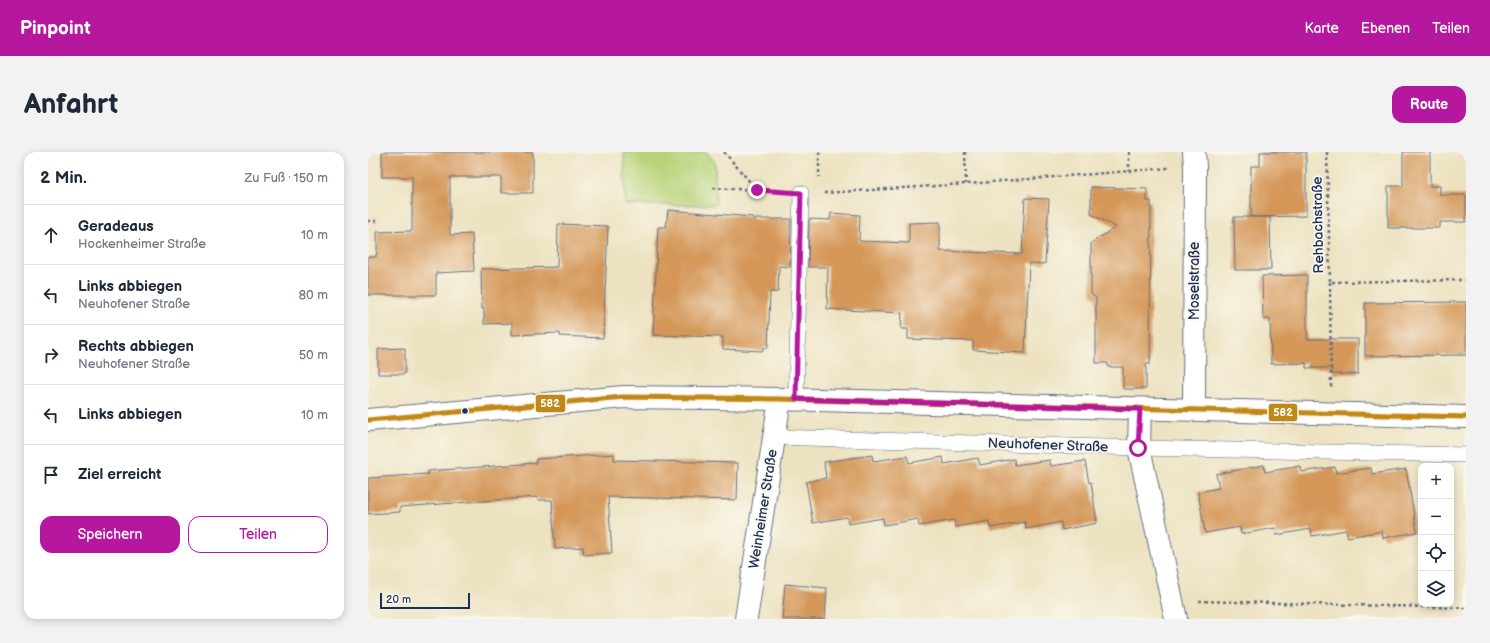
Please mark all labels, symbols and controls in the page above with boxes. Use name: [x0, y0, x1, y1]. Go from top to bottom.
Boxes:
text: Pinpoint: [20, 17, 91, 40]
text: Karte: [1305, 20, 1339, 37]
text: Ebenen: [1361, 20, 1410, 37]
text: Teilen: [1432, 20, 1470, 37]
button: Route: [1392, 86, 1466, 123]
text: Anfahrt: [24, 88, 118, 121]
text: 2 Min.: [40, 168, 87, 188]
text: Zu Fuß · 150 m: [245, 170, 328, 186]
street label: Rehbachstraße: [1309, 176, 1327, 274]
route end: [748, 181, 766, 199]
text: Geradeaus: [78, 217, 154, 236]
icon: ahead: [40, 224, 62, 246]
text: 10 m: [301, 227, 328, 243]
text: Hockenheimer Straße: [78, 236, 206, 252]
street label: Moselstraße: [1186, 242, 1203, 320]
text: Links abbiegen: [78, 277, 182, 296]
icon: left: [40, 284, 62, 306]
text: 80 m: [299, 287, 328, 303]
text: Neuhofener Straße: [78, 296, 190, 312]
text: Rechts abbiegen: [78, 337, 194, 356]
icon: right: [40, 344, 62, 366]
text: 50 m: [299, 347, 328, 363]
text: Neuhofener Straße: [78, 356, 190, 372]
line badge: 582: [535, 394, 566, 413]
text: 582: [540, 397, 560, 410]
line badge: 582: [1268, 403, 1298, 422]
icon: left: [40, 404, 62, 426]
text: Links abbiegen: [78, 405, 182, 424]
unlabelled marker: [460, 406, 470, 416]
text: 582: [1273, 406, 1293, 419]
text: 10 m: [301, 407, 328, 423]
street label: Neuhofener Straße: [987, 434, 1109, 456]
route start: [1129, 439, 1147, 457]
street label: Weinheimer Straße: [745, 448, 781, 570]
map controls: [1418, 463, 1454, 607]
button: +: [1418, 463, 1454, 499]
icon: arrive: [40, 464, 62, 486]
text: Ziel erreicht: [78, 465, 161, 484]
button: −: [1418, 499, 1454, 535]
button: Speichern: [40, 516, 180, 553]
button: Teilen: [188, 516, 328, 553]
button: locate: [1418, 535, 1454, 571]
button: layers: [1418, 571, 1454, 607]
scale bar: [380, 591, 470, 610]
text: 20 m: [386, 593, 411, 606]

